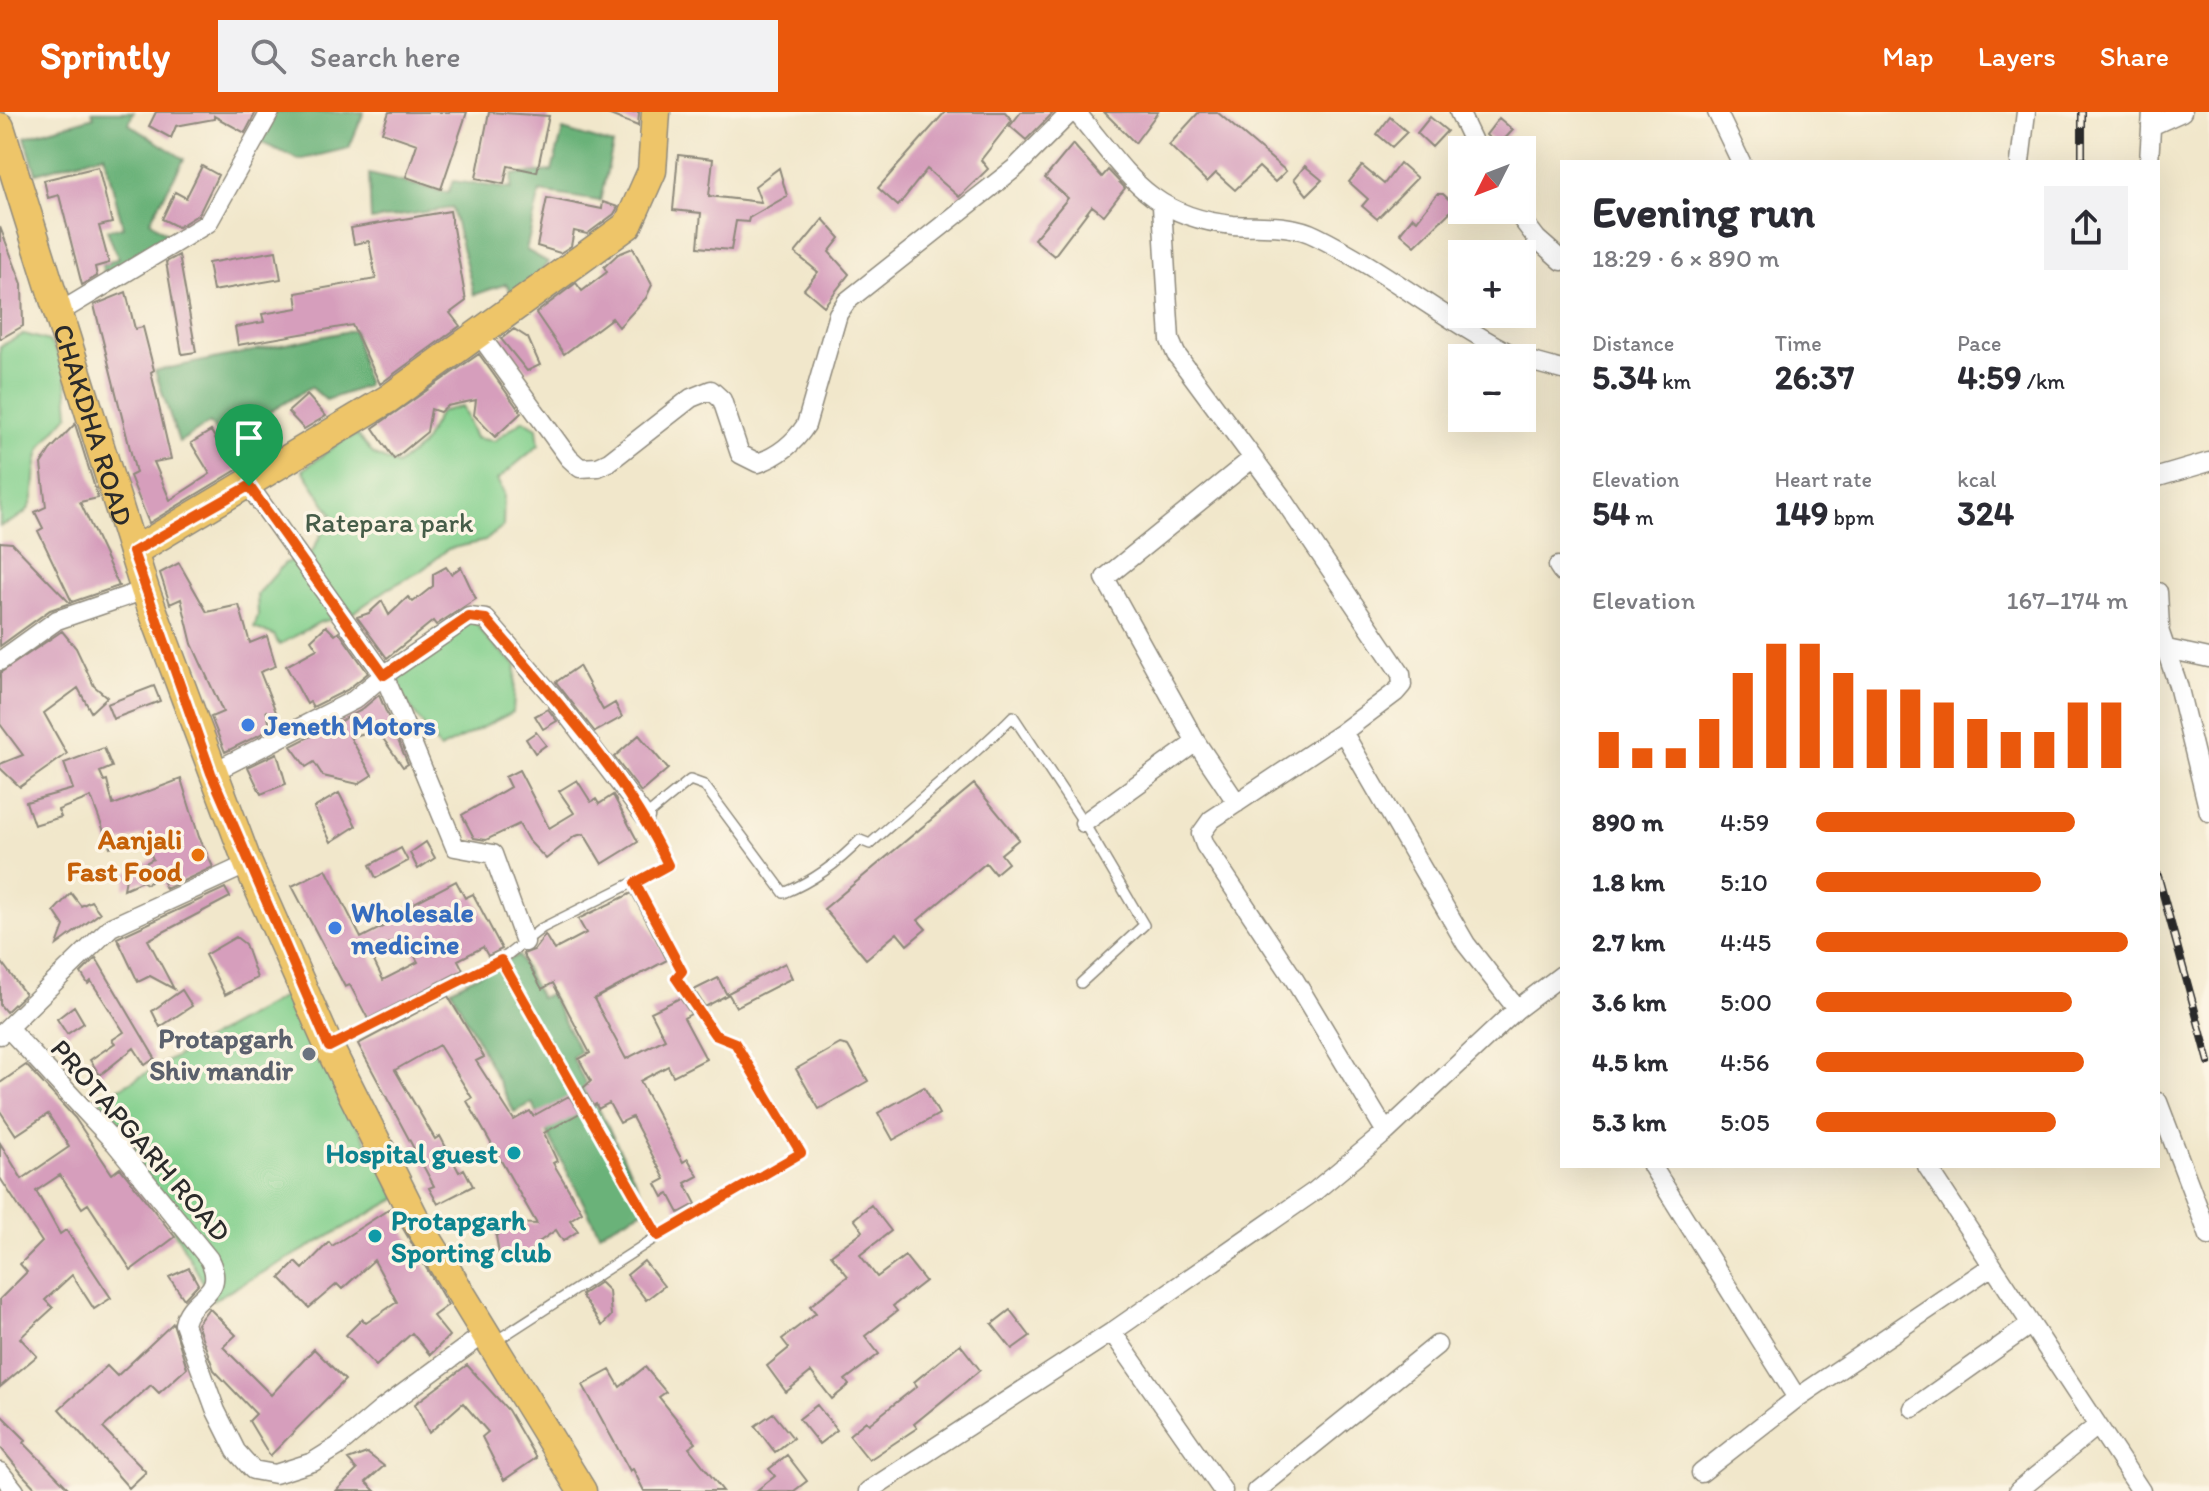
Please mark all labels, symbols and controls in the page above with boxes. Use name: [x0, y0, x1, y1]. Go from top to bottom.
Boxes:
search box: [218, 20, 778, 92]
text: Sprintly: [40, 33, 170, 79]
icon: search: [246, 34, 290, 78]
text: Search here: [310, 38, 461, 75]
text: Map: [1882, 39, 1934, 73]
text: Layers: [1978, 39, 2056, 73]
text: Share: [2100, 39, 2169, 73]
north arrow: [1448, 136, 1536, 224]
map controls: [1448, 136, 1536, 432]
text: Evening run: [1592, 185, 1815, 238]
button: share: [2044, 186, 2128, 270]
button: +: [1448, 240, 1536, 328]
text: 18:29 · 6 × 890 m: [1592, 242, 1780, 274]
street label: CHAKDHA ROAD: [46, 320, 141, 530]
text: Distance: [1592, 330, 1674, 357]
text: Time: [1775, 330, 1822, 357]
text: Pace: [1957, 330, 2001, 357]
button: −: [1448, 344, 1536, 432]
text: 5.34: [1592, 357, 1657, 398]
text: 26:37: [1775, 357, 1854, 398]
text: 4:59: [1957, 357, 2022, 398]
text: km: [1657, 368, 1691, 395]
text: /km: [2022, 368, 2065, 395]
pin: [215, 404, 283, 486]
icon: arrive: [227, 416, 271, 460]
text: Elevation: [1592, 466, 1679, 493]
text: Heart rate: [1775, 466, 1872, 493]
text: kcal: [1957, 466, 1996, 493]
text: 54: [1592, 493, 1630, 534]
text: 149: [1775, 493, 1829, 534]
text: 324: [1957, 493, 2014, 534]
text: m: [1630, 504, 1654, 531]
text: bpm: [1829, 504, 1874, 531]
park label: Ratepara park: [304, 505, 474, 539]
text: Elevation: [1592, 584, 1695, 616]
text: 167–174 m: [2006, 584, 2128, 616]
place label: Jeneth Motors: [263, 708, 436, 742]
marker: Jeneth Motors: [239, 716, 257, 734]
text: 890 m: [1592, 806, 1664, 838]
text: 4:59: [1720, 806, 1769, 838]
place label: Aanjali Fast Food: [67, 822, 183, 888]
marker: Aanjali Fast Food: [189, 846, 207, 864]
text: 1.8 km: [1592, 866, 1665, 898]
text: 5:10: [1720, 866, 1768, 898]
place label: Wholesale medicine: [350, 895, 474, 961]
marker: Wholesale medicine: [326, 919, 344, 937]
text: 2.7 km: [1592, 926, 1665, 958]
text: 4:45: [1720, 926, 1771, 958]
text: 3.6 km: [1592, 986, 1667, 1018]
text: 5:00: [1720, 986, 1772, 1018]
place label: Protapgarh Shiv mandir: [149, 1021, 294, 1087]
street label: PROTAPGARH ROAD: [44, 1032, 238, 1248]
marker: Protapgarh Shiv mandir: [300, 1045, 318, 1063]
text: 4.5 km: [1592, 1046, 1668, 1078]
text: 4:56: [1720, 1046, 1769, 1078]
text: 5.3 km: [1592, 1106, 1666, 1138]
text: 5:05: [1720, 1106, 1770, 1138]
place label: Hospital guest: [325, 1136, 498, 1170]
marker: Hospital guest: [505, 1144, 523, 1162]
place label: Protapgarh Sporting club: [391, 1203, 552, 1269]
marker: Protapgarh Sporting club: [366, 1227, 384, 1245]

